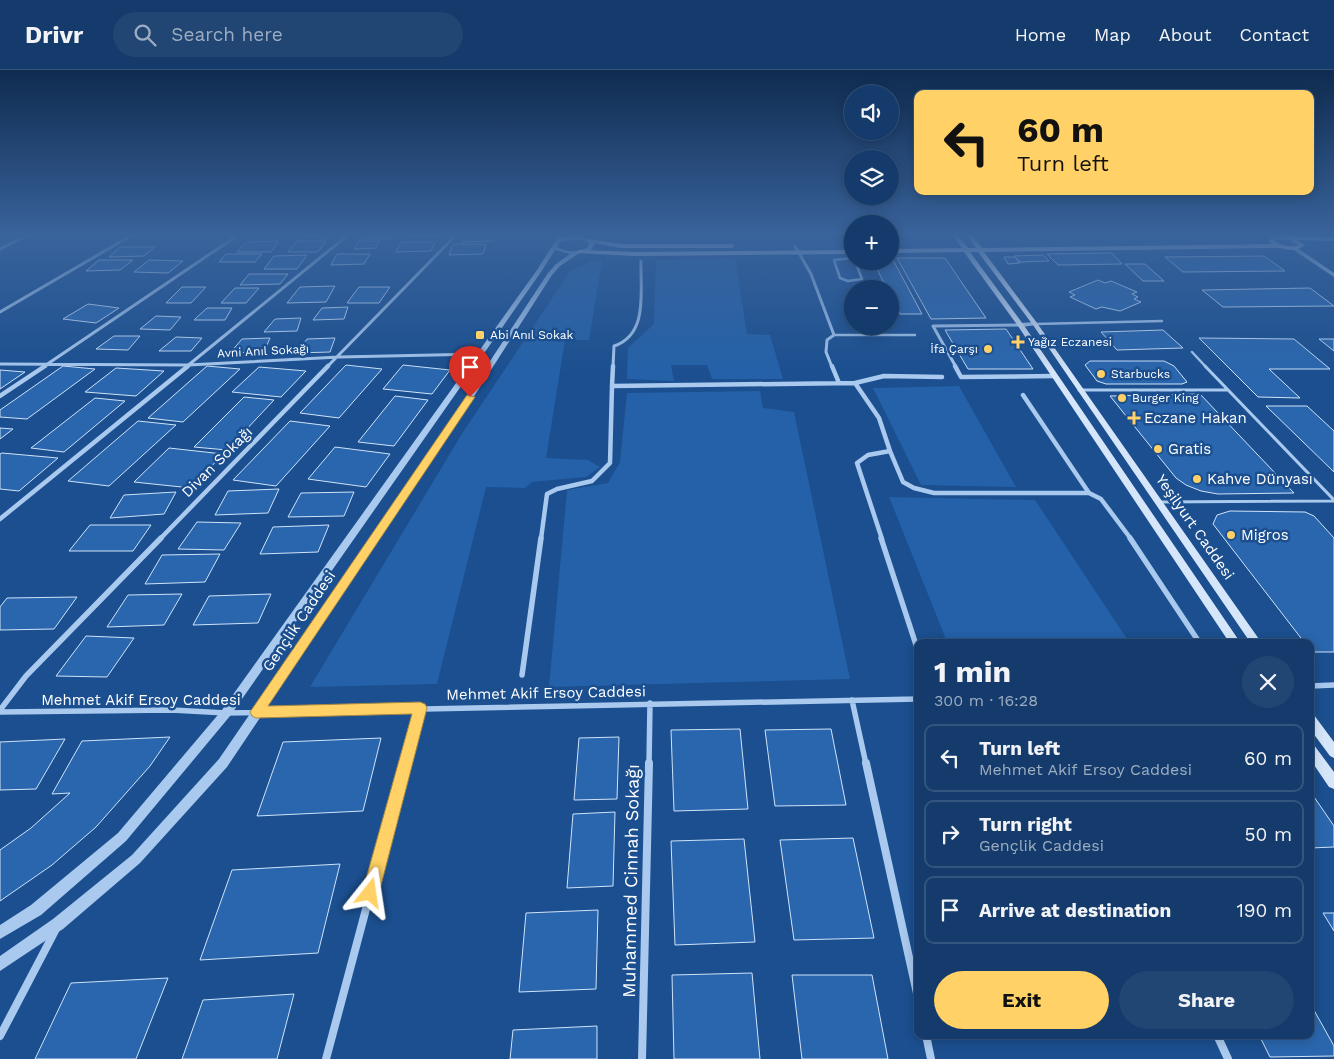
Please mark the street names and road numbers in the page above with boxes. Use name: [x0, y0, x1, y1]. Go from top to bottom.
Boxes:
street label: Avni Anıl Sokağı: [217, 342, 309, 360]
street label: Divan Sokağı: [178, 423, 256, 501]
street label: Yeşilyurt Caddesi: [1152, 471, 1238, 583]
street label: Gençlik Caddesi: [259, 567, 339, 675]
street label: Mehmet Akif Ersoy Caddesi: [446, 682, 646, 704]
street label: Mehmet Akif Ersoy Caddesi: [41, 691, 241, 709]
street label: Muhammed Cinnah Sokağı: [618, 764, 643, 998]

